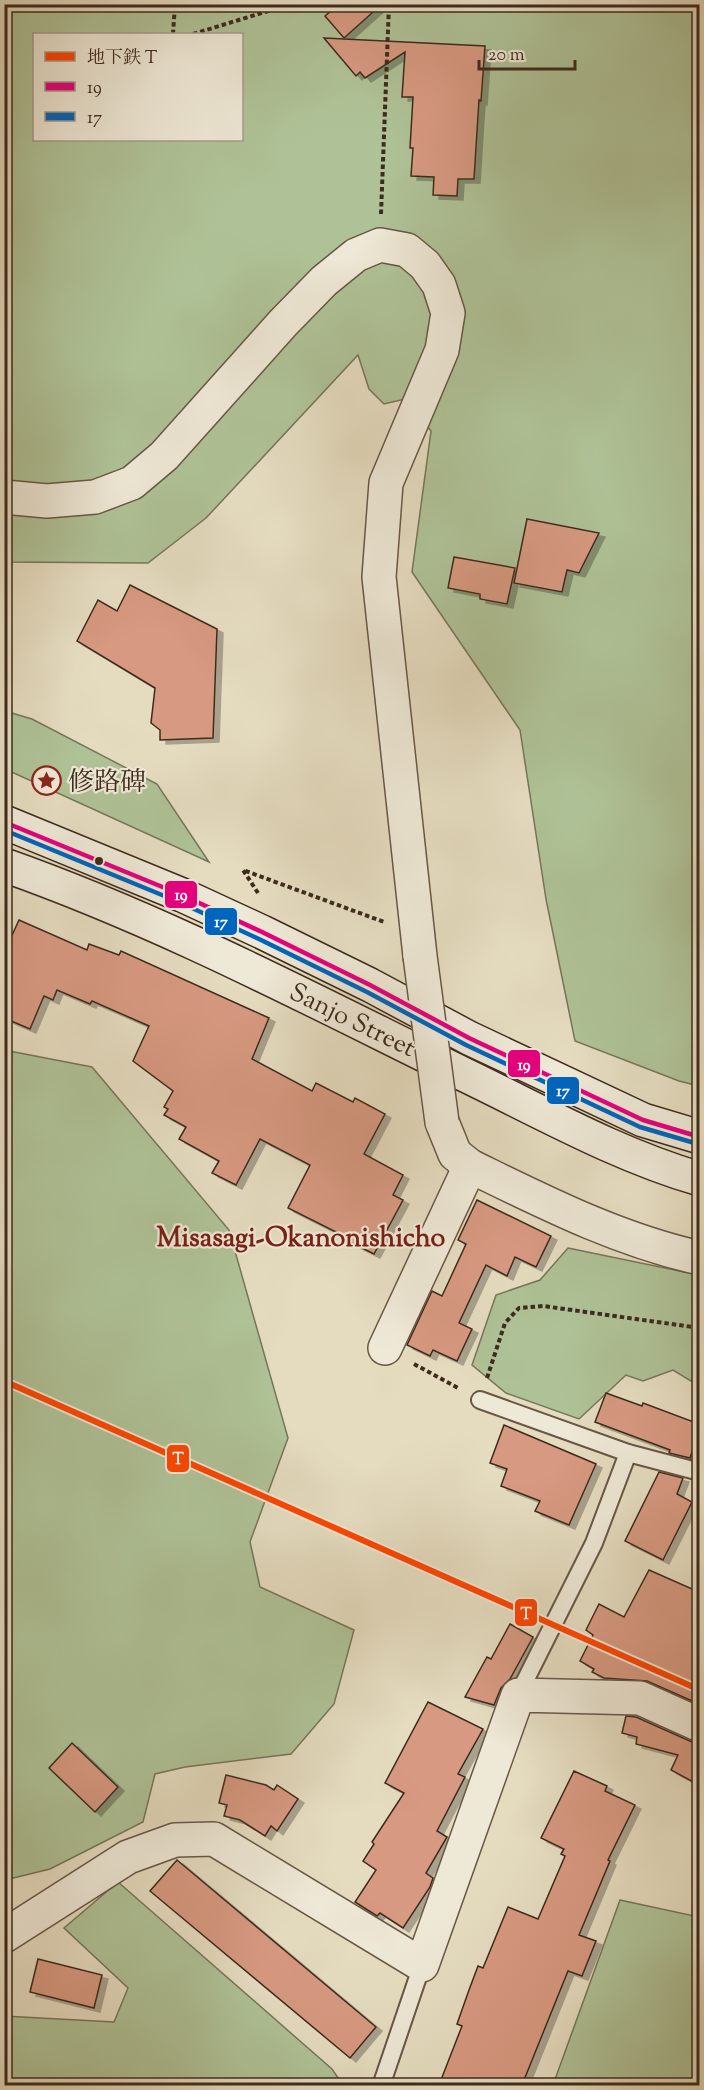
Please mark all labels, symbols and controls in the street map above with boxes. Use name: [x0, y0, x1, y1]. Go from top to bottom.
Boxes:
legend: [33, 33, 243, 141]
scale bar: [479, 33, 575, 71]
text: 20 m: [488, 43, 525, 69]
text: 地下鉄 T: [87, 46, 158, 72]
text: 19: [87, 76, 102, 102]
text: 17: [87, 106, 102, 132]
place icon: 修路碑: [31, 765, 63, 797]
place label: 修路碑: [68, 765, 146, 802]
unlabelled marker: [93, 855, 105, 867]
line badge: 19: [164, 880, 198, 909]
text: 19: [174, 885, 188, 908]
line badge: 17: [204, 907, 238, 936]
text: 17: [214, 912, 229, 935]
street label: Sanjo Street: [282, 975, 421, 1068]
line badge: 19: [507, 1049, 541, 1078]
text: 19: [517, 1055, 531, 1078]
line badge: 17: [546, 1076, 580, 1105]
text: 17: [556, 1081, 571, 1104]
district label: Misasagi-Okanonishicho: [157, 1220, 446, 1259]
line badge: T: [166, 1444, 190, 1473]
text: T: [172, 1449, 184, 1472]
line badge: T: [514, 1598, 538, 1627]
text: T: [520, 1604, 532, 1627]

